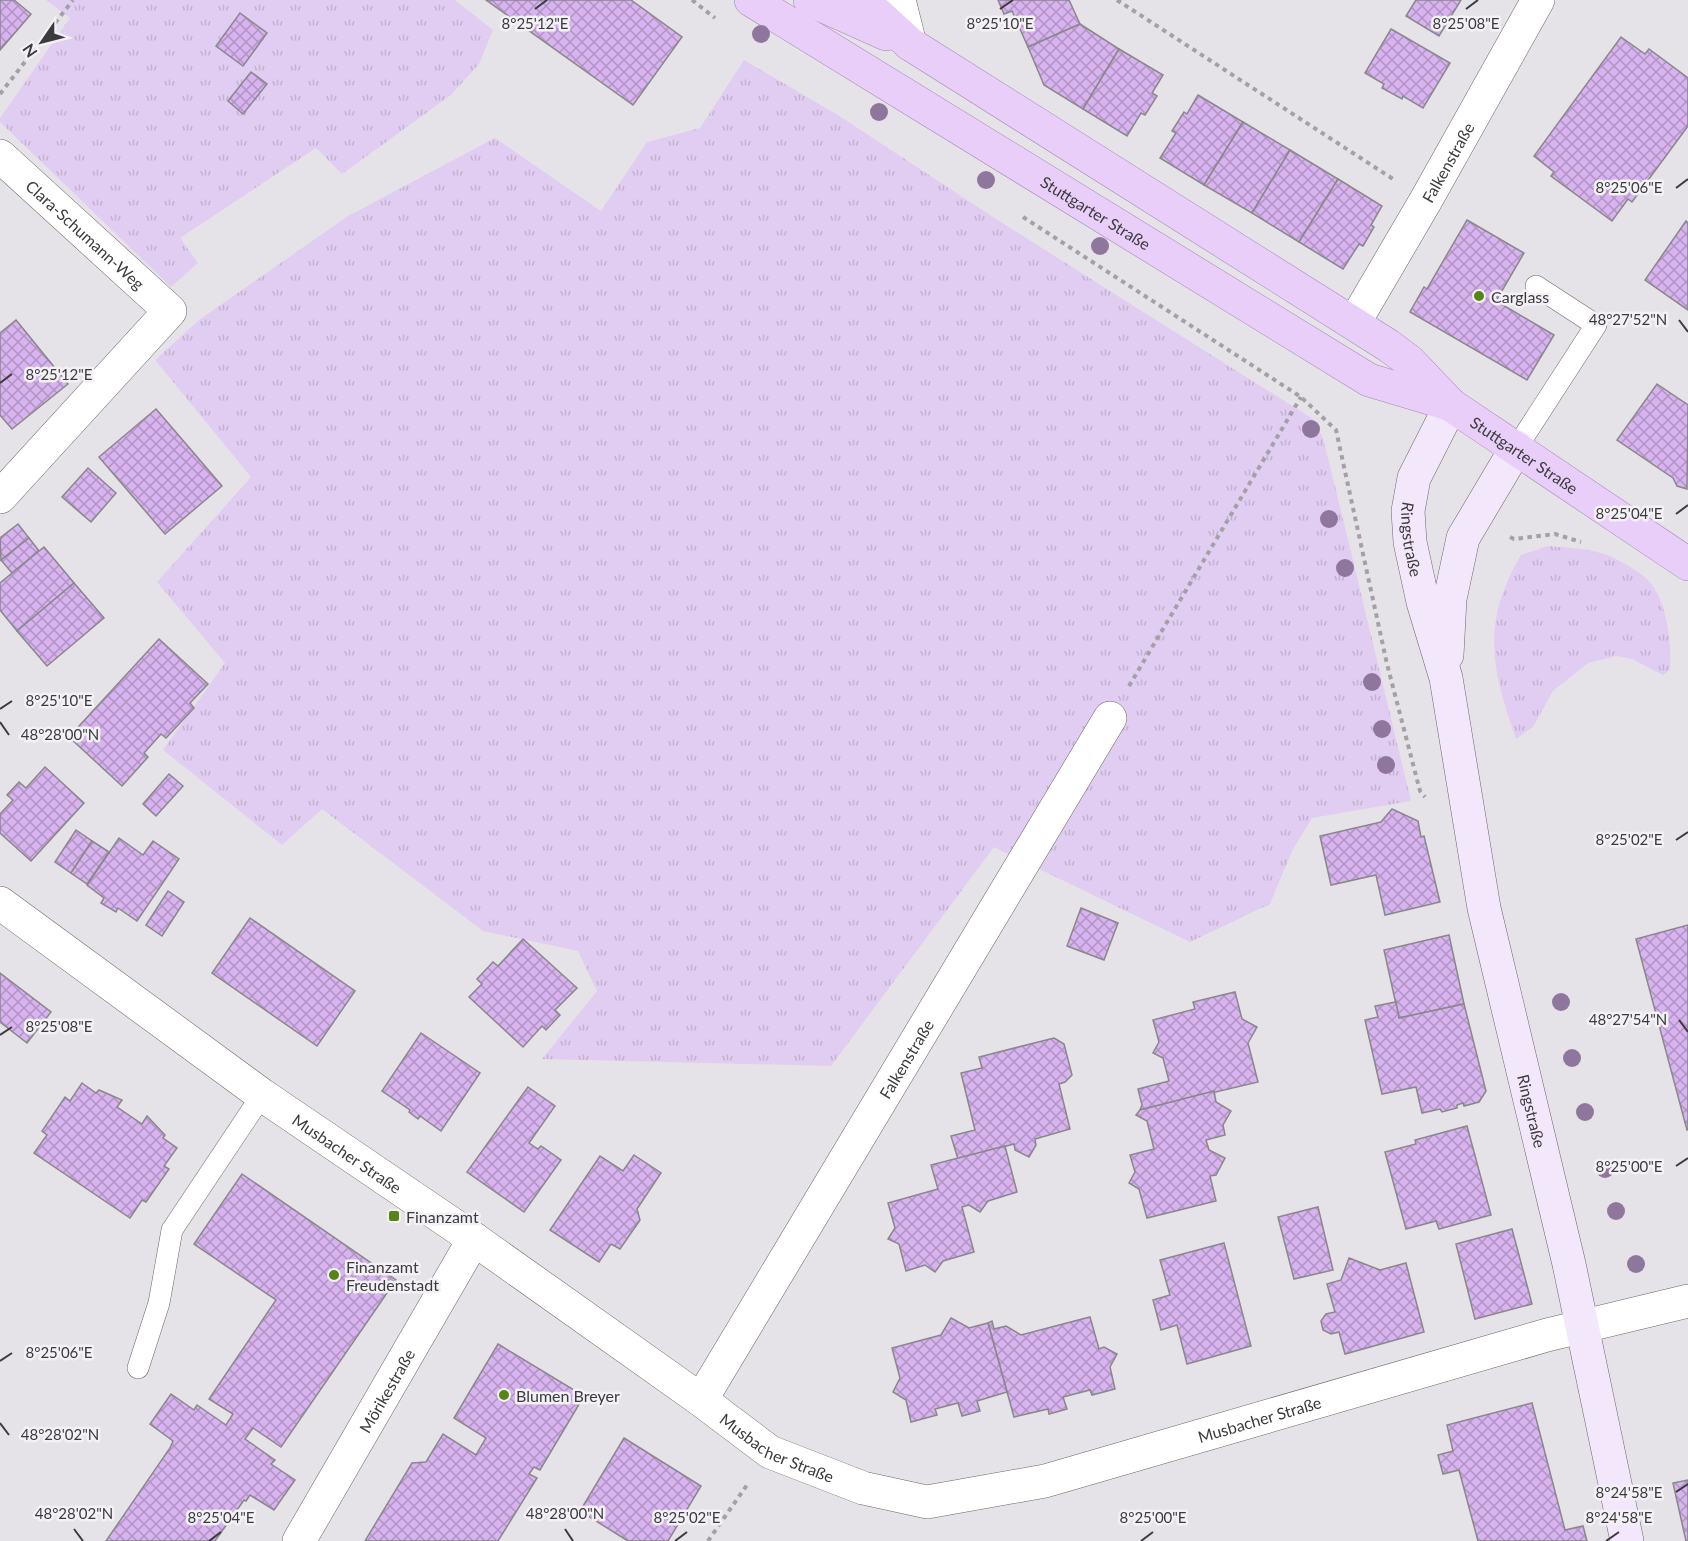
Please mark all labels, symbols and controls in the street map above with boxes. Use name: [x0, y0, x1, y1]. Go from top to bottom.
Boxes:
north arrow: [12, 12, 72, 72]
text: 8°25'12"E: [502, 14, 569, 32]
text: 8°25'10"E: [967, 14, 1034, 32]
text: 8°25'08"E: [1433, 14, 1500, 32]
text: N: [18, 40, 41, 61]
street label: Falkenstraße: [1417, 119, 1477, 205]
street label: Stuttgarter Straße: [1038, 171, 1154, 253]
street label: Clara-Schumann-Weg: [23, 175, 149, 293]
text: 8°25'06"E: [1596, 178, 1663, 196]
place label: Carglass: [1491, 287, 1549, 306]
marker: Carglass: [1472, 289, 1486, 303]
text: 48°27'52"N: [1589, 310, 1667, 328]
text: 8°25'12"E: [26, 365, 93, 383]
street label: Stuttgarter Straße: [1467, 412, 1582, 497]
street label: Ringstraße: [1398, 501, 1427, 578]
text: 8°25'04"E: [1596, 504, 1663, 522]
text: 8°25'10"E: [26, 691, 93, 709]
text: 48°28'00"N: [21, 725, 99, 743]
text: 8°25'02"E: [1596, 830, 1663, 848]
text: 48°27'54"N: [1589, 1010, 1667, 1028]
street label: Falkenstraße: [875, 1016, 937, 1102]
text: 8°25'08"E: [26, 1017, 93, 1035]
street label: Ringstraße: [1514, 1072, 1550, 1150]
street label: Musbacher Straße: [289, 1109, 405, 1197]
text: 8°25'00"E: [1596, 1157, 1663, 1175]
place label: Finanzamt: [406, 1207, 479, 1226]
marker: Finanzamt: [387, 1209, 401, 1223]
place label: Finanzamt Freudenstadt: [346, 1257, 439, 1294]
marker: Finanzamt Freudenstadt: [327, 1268, 341, 1282]
text: 8°25'06"E: [26, 1343, 93, 1361]
street label: Mörikestraße: [355, 1345, 418, 1436]
place label: Blumen Breyer: [516, 1386, 620, 1405]
marker: Blumen Breyer: [497, 1388, 511, 1402]
street label: Musbacher Straße: [1195, 1392, 1323, 1446]
street label: Musbacher Straße: [717, 1409, 837, 1485]
text: 48°28'02"N: [21, 1425, 99, 1443]
text: 8°24'58"E: [1596, 1483, 1663, 1501]
text: 48°28'02"N: [35, 1504, 113, 1522]
text: 48°28'00"N: [526, 1504, 604, 1522]
text: 8°25'04"E: [188, 1508, 255, 1526]
text: 8°25'02"E: [654, 1508, 721, 1526]
text: 8°25'00"E: [1120, 1508, 1187, 1526]
text: 8°24'58"E: [1586, 1508, 1653, 1526]

